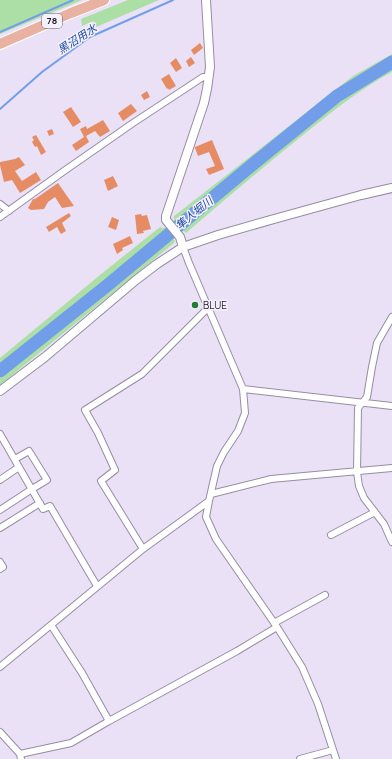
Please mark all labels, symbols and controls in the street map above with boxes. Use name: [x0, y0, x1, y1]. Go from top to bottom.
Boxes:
road number: 78: [42, 14, 62, 28]
water label: 黒沼用水: [54, 20, 100, 57]
water label: 隼人堀川: [172, 192, 216, 232]
place label: BLUE: [203, 298, 227, 312]
marker: BLUE: [190, 300, 200, 310]

